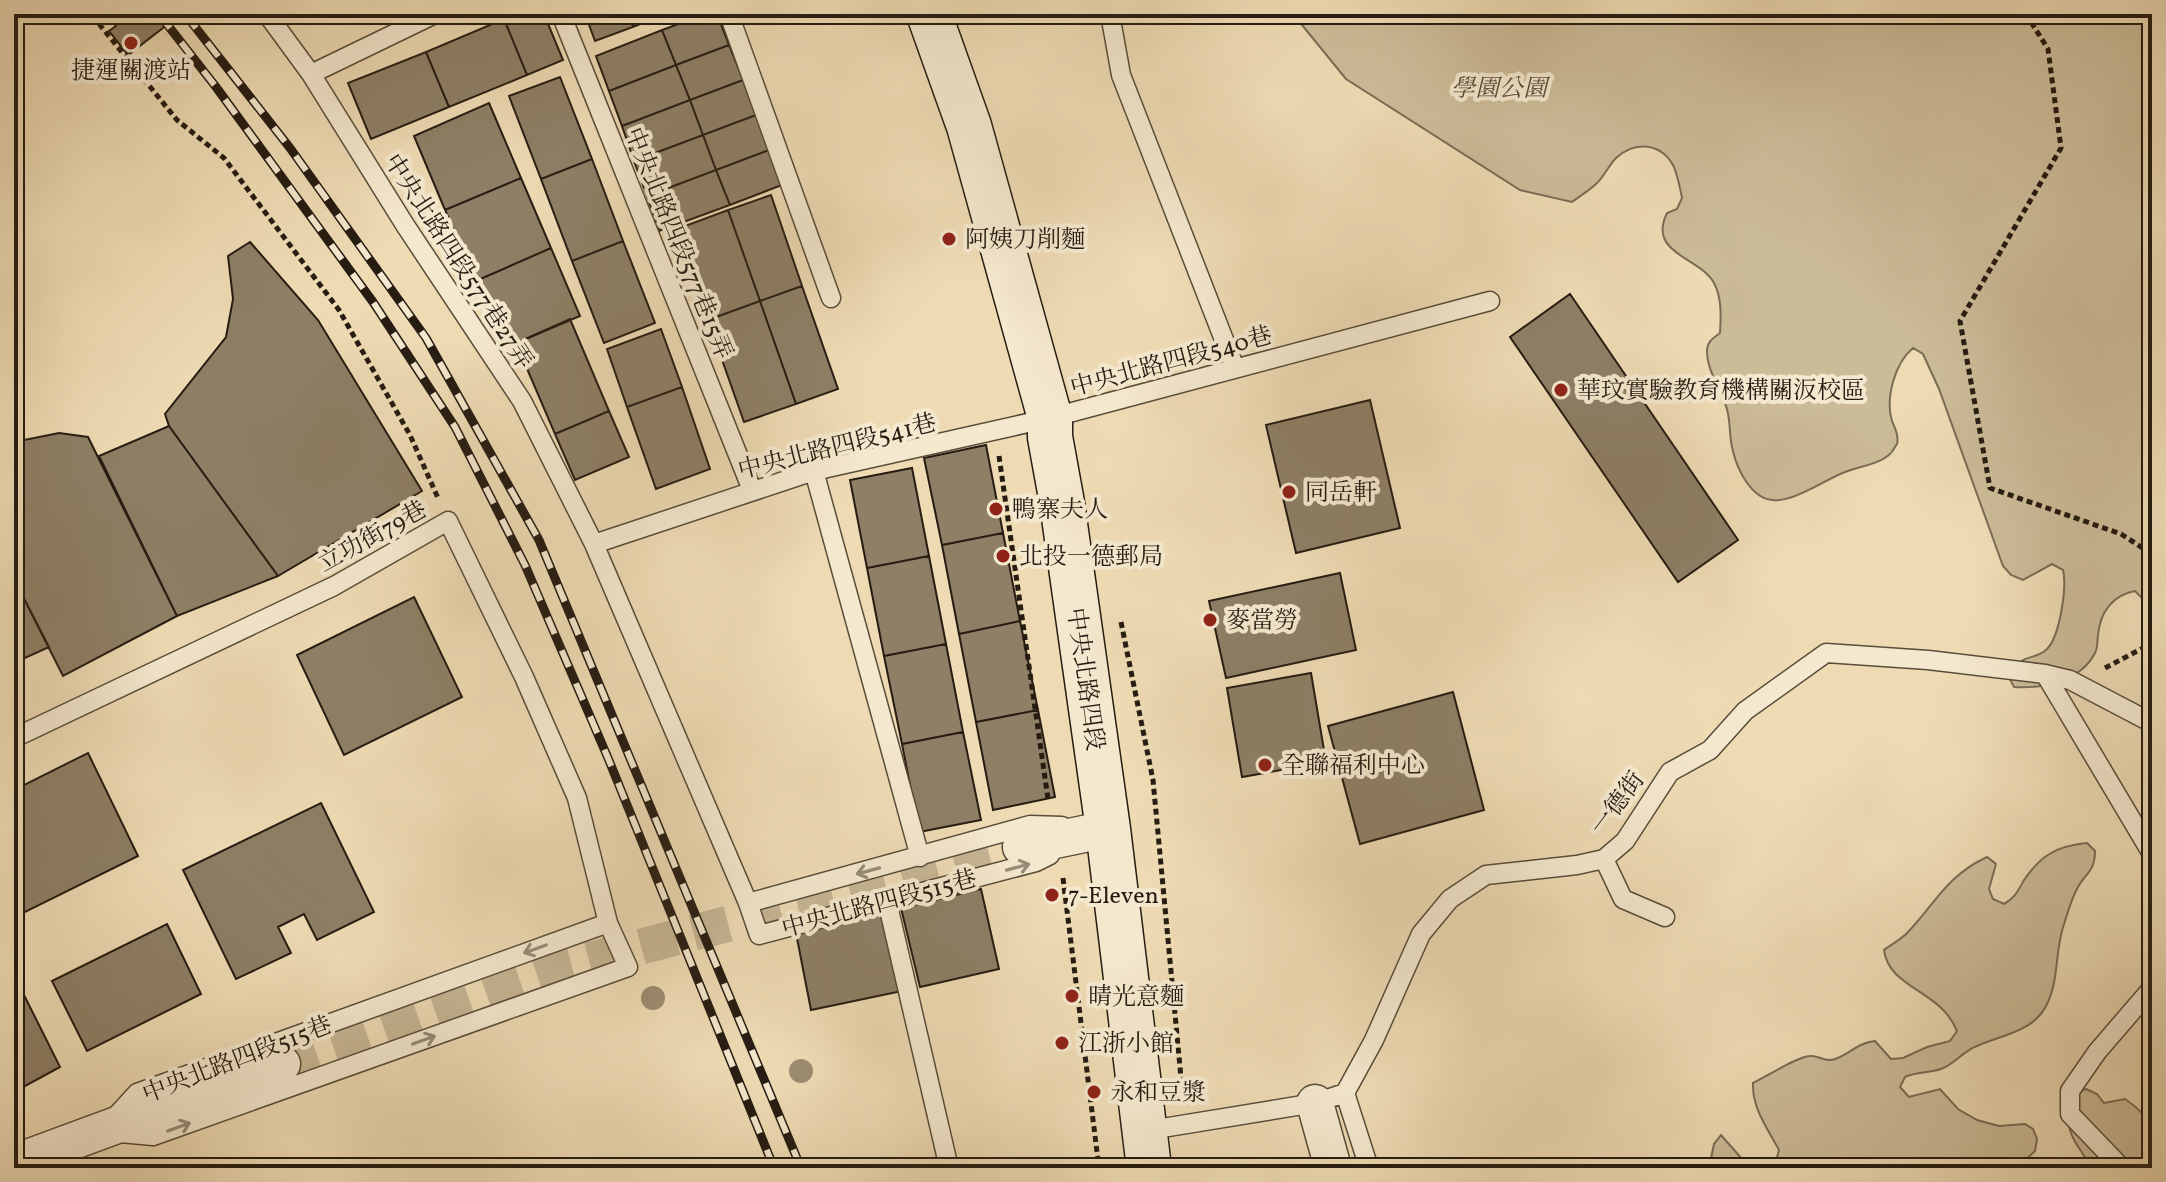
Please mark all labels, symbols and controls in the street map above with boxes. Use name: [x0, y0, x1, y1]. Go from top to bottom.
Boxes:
marker: 捷運關渡站: [122, 34, 140, 52]
place label: 捷運關渡站: [71, 55, 191, 89]
park label: 學園公園: [1451, 73, 1551, 107]
street label: 中央北路四段577巷15弄: [615, 123, 739, 365]
street label: 中央北路四段577巷27弄: [375, 148, 540, 377]
place label: 阿姨刀削麵: [965, 224, 1085, 258]
marker: 阿姨刀削麵: [940, 230, 958, 248]
street label: 中央北路四段540巷: [1067, 320, 1276, 406]
place label: 華玟實驗教育機構關汳校區: [1577, 375, 1865, 409]
marker: 華玟實驗教育機構關汳校區: [1552, 381, 1570, 399]
street label: 中央北路四段541巷: [735, 407, 940, 489]
place label: 同岳軒: [1305, 477, 1377, 511]
marker: 同岳軒: [1280, 483, 1298, 501]
street label: 立功街79巷: [312, 494, 434, 582]
place label: 鴨寨夫人: [1012, 494, 1108, 528]
marker: 鴨寨夫人: [987, 500, 1005, 518]
place label: 北投一德郵局: [1019, 541, 1163, 575]
marker: 北投一德郵局: [994, 547, 1012, 565]
place label: 麥當勞: [1226, 605, 1298, 639]
street label: 中央北路四段: [1057, 606, 1111, 753]
marker: 麥當勞: [1201, 611, 1219, 629]
place label: 全聯福利中心: [1281, 750, 1425, 784]
marker: 全聯福利中心: [1256, 756, 1274, 774]
street label: 一德街: [1583, 765, 1654, 843]
one-way arrow: [1004, 858, 1030, 873]
street label: 中央北路四段515巷: [778, 863, 981, 947]
one-way arrow: [855, 864, 881, 879]
place label: 7-Eleven: [1068, 880, 1159, 914]
marker: 7-Eleven: [1043, 886, 1061, 904]
one-way arrow: [523, 943, 548, 957]
place label: 晴光意麵: [1088, 981, 1184, 1015]
marker: 晴光意麵: [1063, 987, 1081, 1005]
street label: 中央北路四段515巷: [138, 1009, 337, 1113]
place label: 江浙小館: [1078, 1028, 1174, 1062]
one-way arrow: [411, 1031, 436, 1046]
marker: 江浙小館: [1053, 1034, 1071, 1052]
place label: 永和豆漿: [1110, 1077, 1206, 1111]
marker: 永和豆漿: [1085, 1083, 1103, 1101]
one-way arrow: [166, 1119, 191, 1133]

